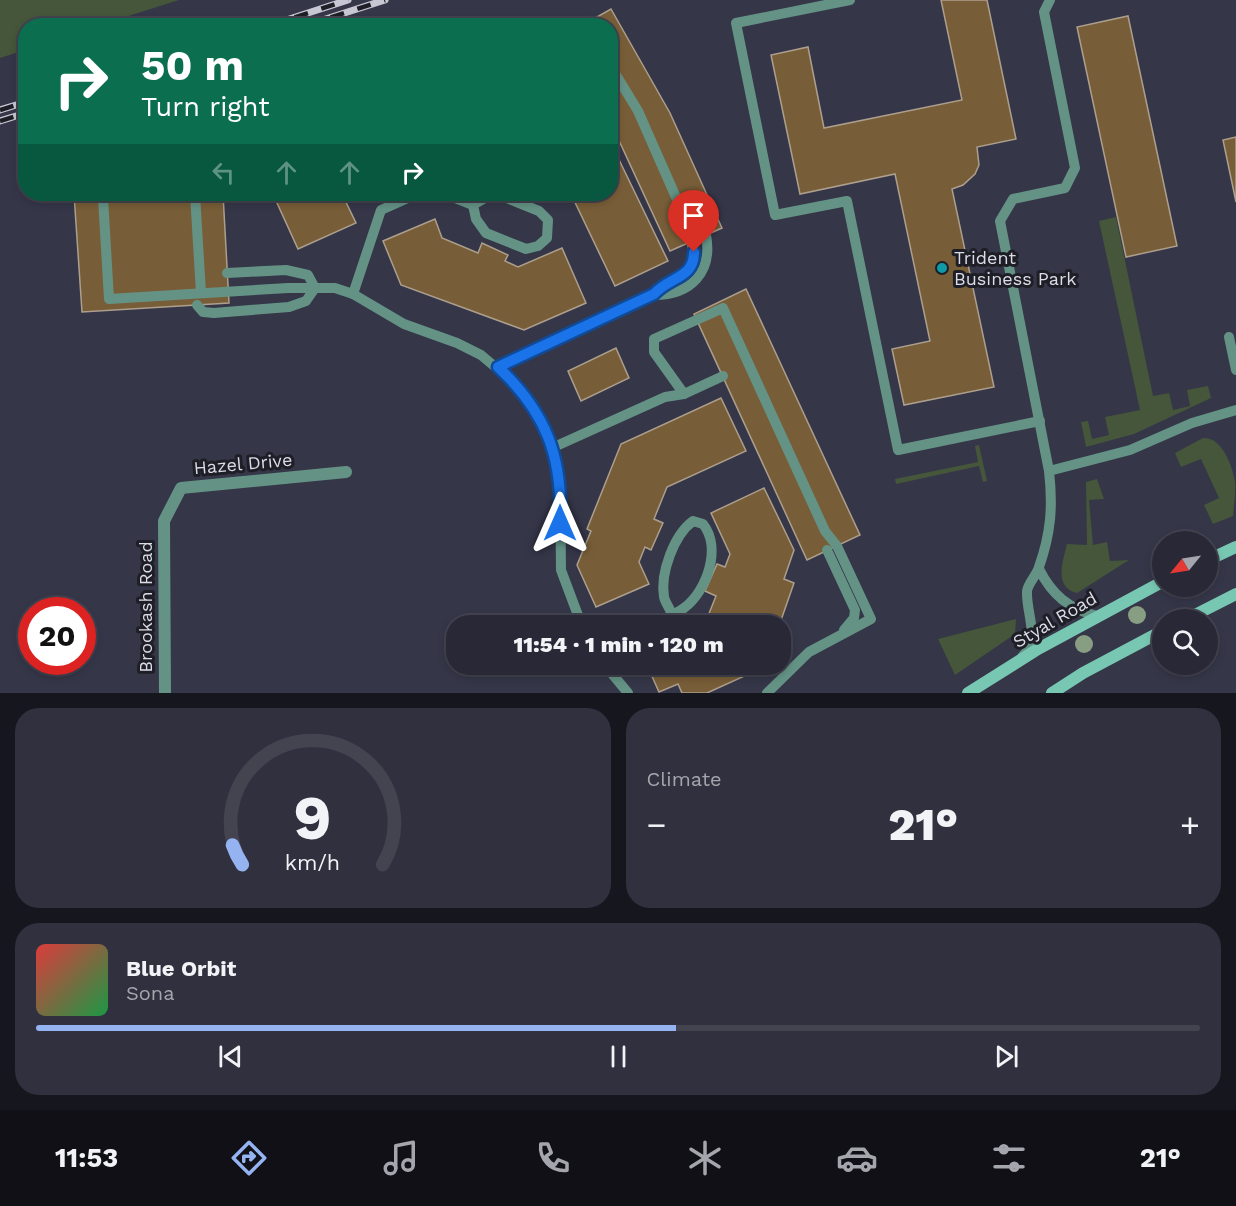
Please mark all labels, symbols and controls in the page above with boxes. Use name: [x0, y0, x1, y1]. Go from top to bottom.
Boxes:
text: 50 m: [141, 41, 244, 90]
icon: right: [42, 42, 120, 120]
text: Turn right: [141, 91, 270, 123]
icon: left: [207, 156, 240, 189]
icon: ahead: [270, 156, 303, 189]
icon: ahead: [333, 156, 366, 189]
icon: right: [396, 156, 429, 189]
pin: [668, 190, 719, 252]
icon: arrive: [677, 199, 710, 232]
place label: Trident Business Park: [954, 247, 1077, 289]
marker: Trident Business Park: [935, 261, 949, 275]
street label: Hazel Drive: [193, 449, 293, 478]
position arrow: [528, 491, 592, 555]
north arrow: [1152, 531, 1218, 597]
map controls: [1152, 531, 1218, 675]
street label: Brookash Road: [135, 541, 156, 673]
street label: Styal Road: [1009, 587, 1100, 652]
speed limit sign: 20: [18, 597, 96, 675]
button: search: [1152, 609, 1218, 675]
text: 11:54 · 1 min · 120 m: [513, 632, 724, 657]
text: Climate: [647, 767, 722, 791]
text: 9: [294, 781, 332, 854]
text: 21°: [888, 798, 958, 851]
text: −: [647, 805, 666, 844]
text: +: [1180, 805, 1200, 844]
text: km/h: [285, 850, 340, 875]
text: Blue Orbit: [126, 956, 236, 981]
text: Sona: [126, 981, 175, 1005]
icon: previous: [214, 1040, 247, 1073]
icon: pause: [602, 1040, 635, 1073]
icon: next: [990, 1040, 1023, 1073]
icon: directions: [228, 1137, 270, 1179]
icon: music: [380, 1137, 422, 1179]
icon: phone: [532, 1137, 574, 1179]
icon: climate: [684, 1137, 726, 1179]
icon: car: [836, 1137, 878, 1179]
icon: filters: [988, 1137, 1030, 1179]
text: 11:53: [55, 1142, 118, 1174]
text: 21°: [1140, 1142, 1181, 1174]

